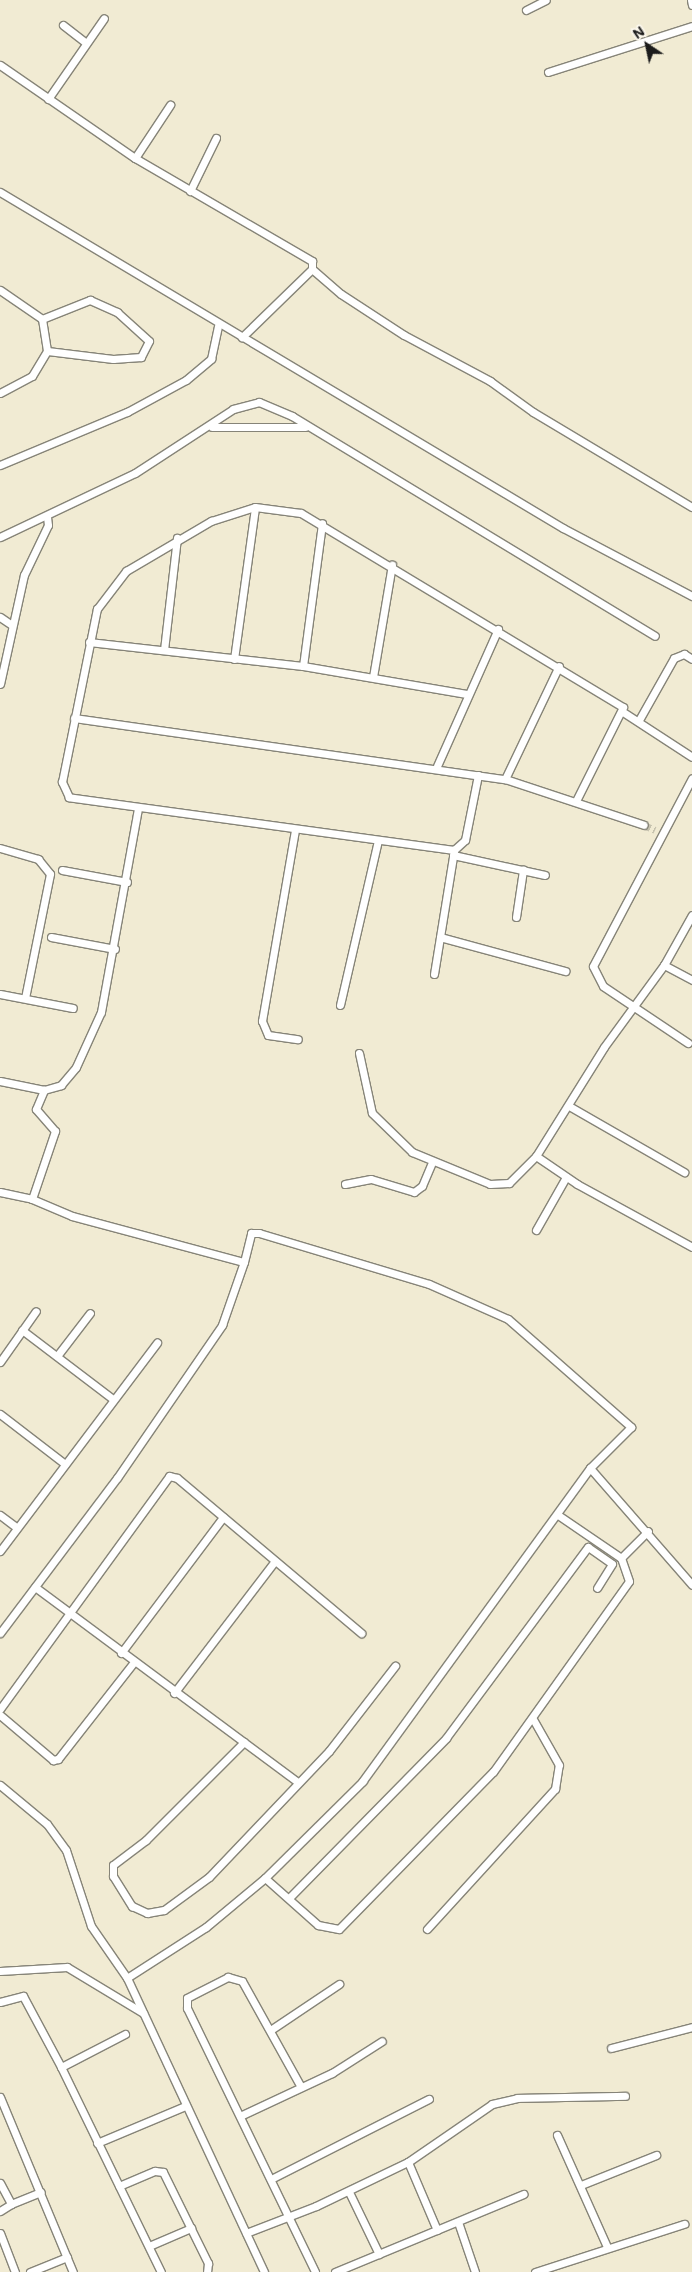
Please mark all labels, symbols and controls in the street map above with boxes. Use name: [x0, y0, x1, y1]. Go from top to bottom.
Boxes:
north arrow: [622, 20, 672, 70]
text: N: [629, 21, 648, 43]

